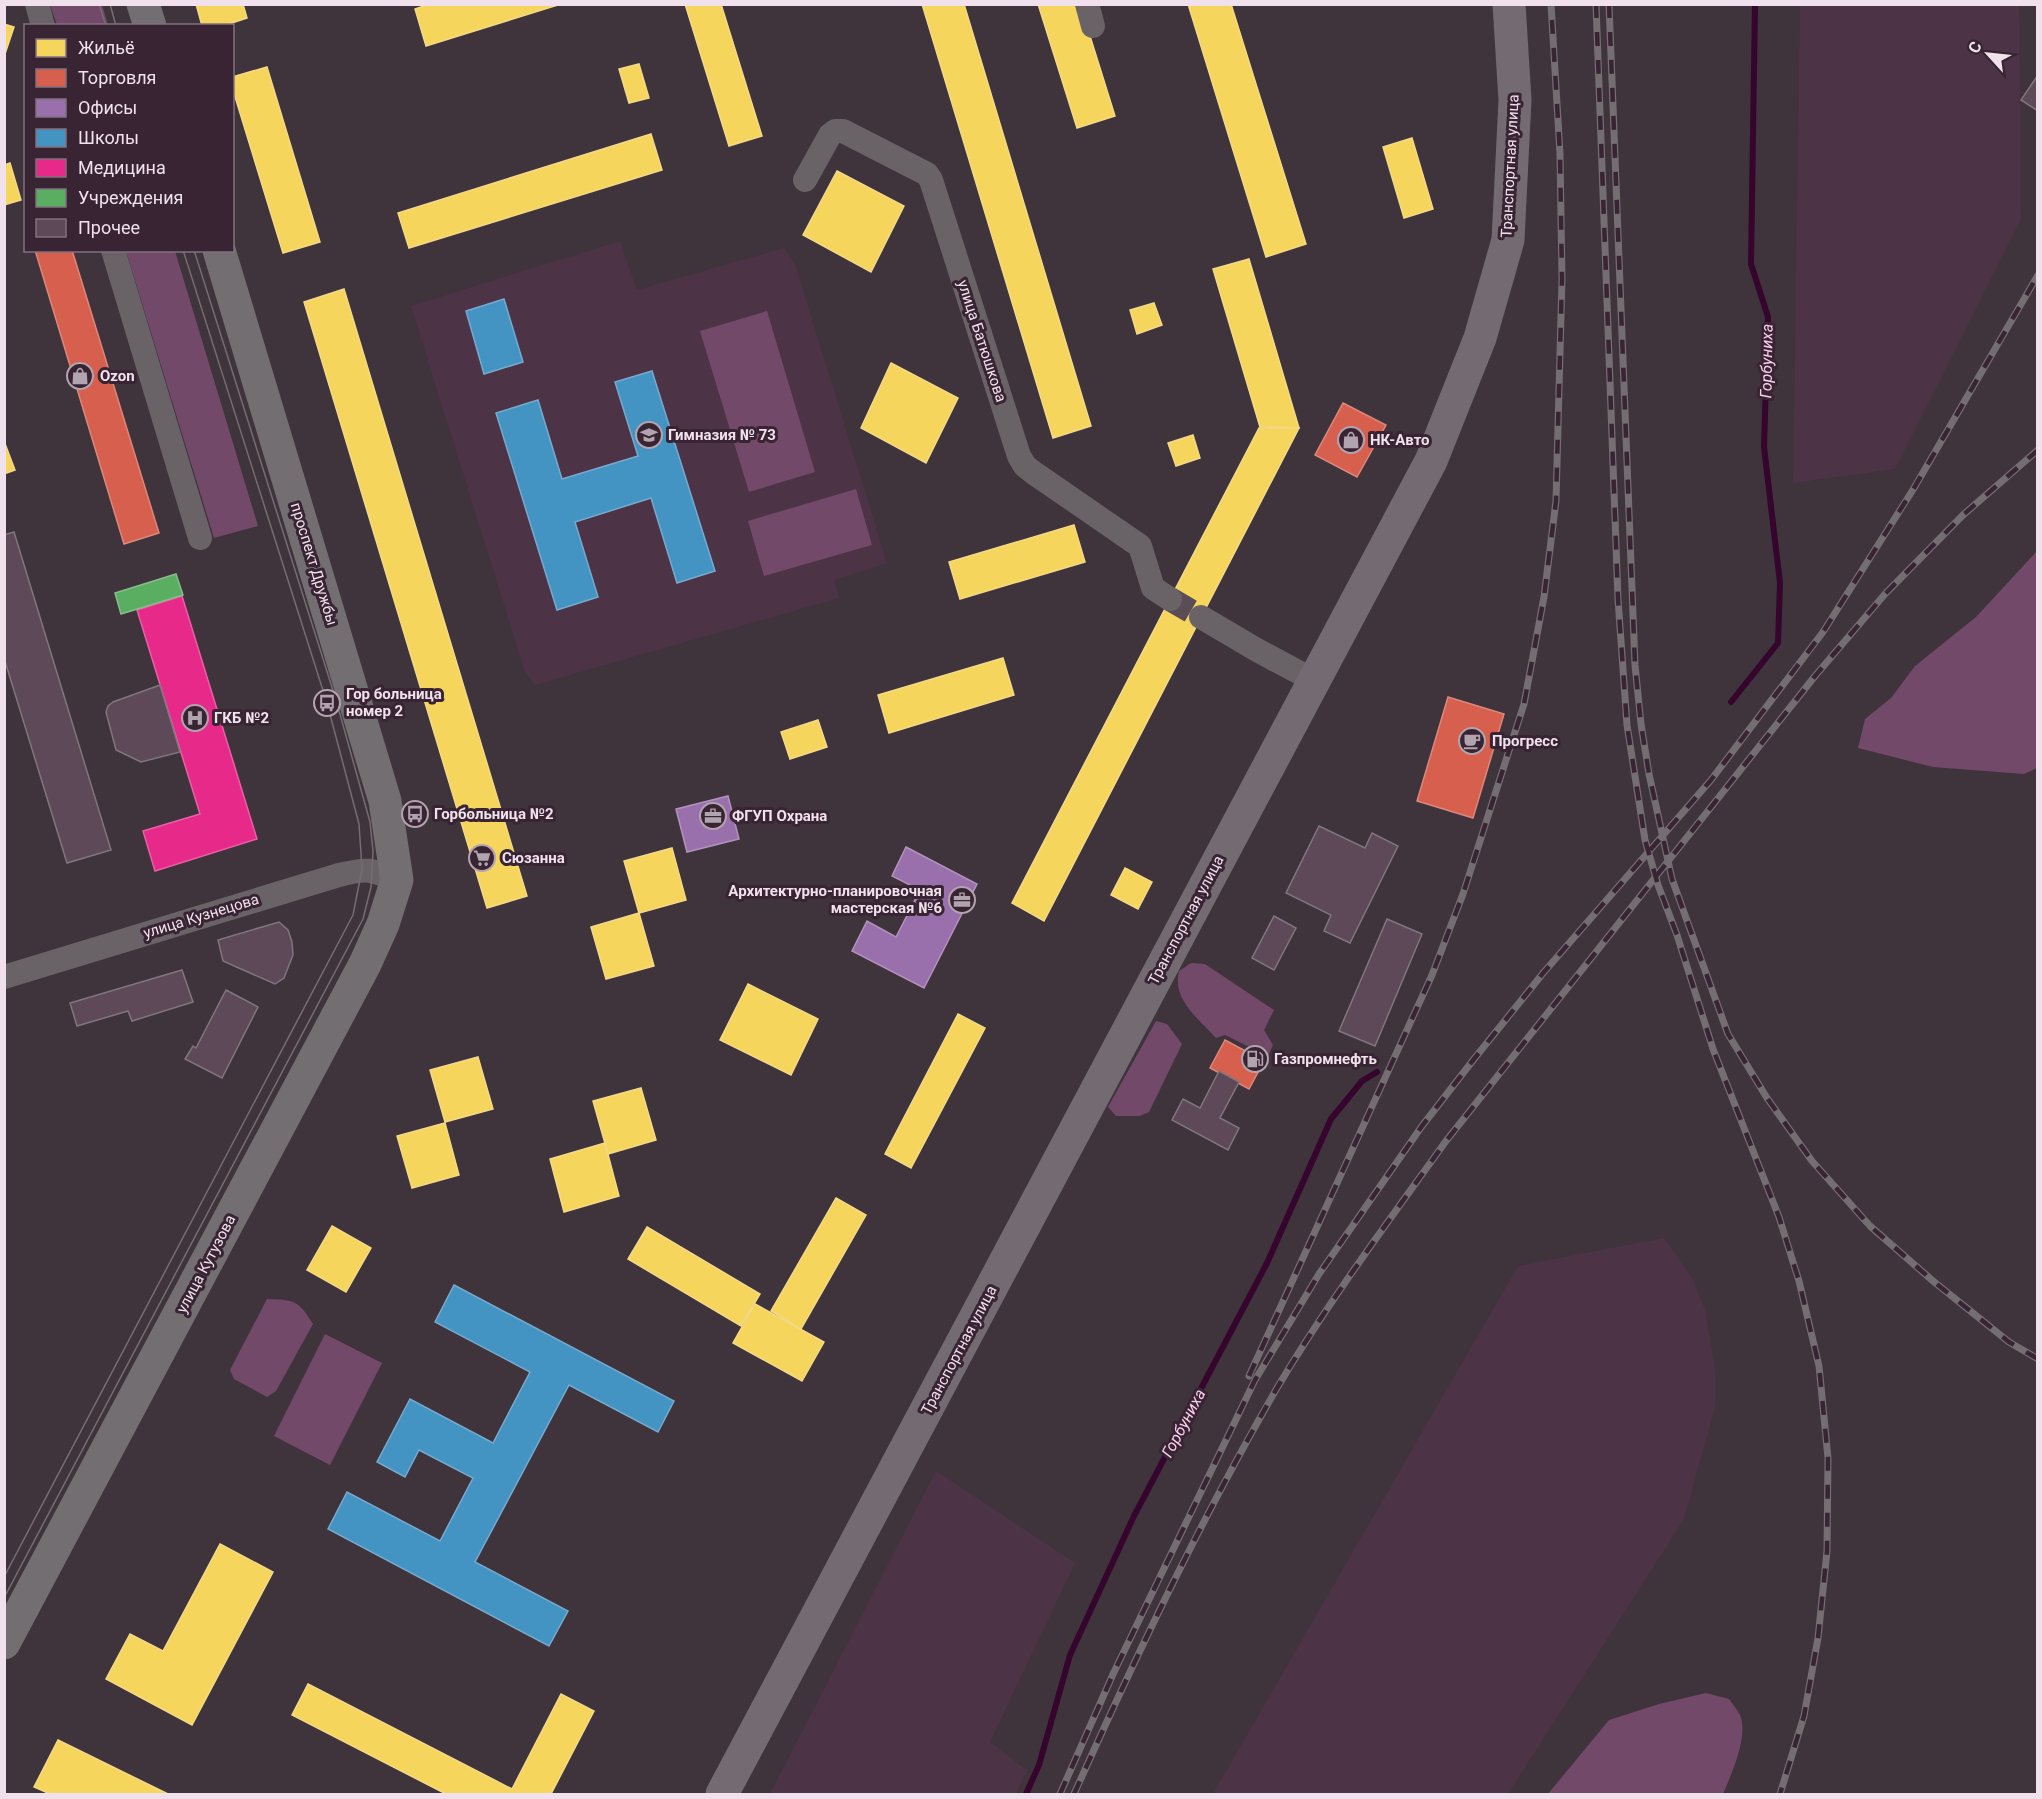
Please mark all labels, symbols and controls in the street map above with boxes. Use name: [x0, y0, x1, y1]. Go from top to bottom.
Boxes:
legend: [24, 24, 234, 252]
north arrow: [1958, 24, 2018, 84]
text: Жильё: [78, 37, 134, 58]
text: С: [1964, 38, 1986, 56]
text: Торговля: [78, 67, 156, 88]
street label: Транспортная улица: [1497, 94, 1523, 238]
text: Офисы: [78, 97, 137, 118]
text: Школы: [78, 127, 139, 148]
text: Медицина: [78, 157, 166, 178]
text: Учреждения: [78, 187, 183, 208]
text: Прочее: [78, 217, 140, 238]
street label: улица Батюшкова: [954, 278, 1010, 404]
water label: Горбуниха: [1756, 323, 1777, 399]
shop icon: Ozon: [65, 361, 95, 391]
place label: Ozon: [100, 367, 135, 385]
school or university icon: Гимназия № 73: [634, 420, 664, 450]
shop icon: НК-Авто: [1336, 425, 1366, 455]
place label: Гимназия № 73: [668, 426, 776, 444]
place label: НК-Авто: [1370, 431, 1430, 449]
street label: проспект Дружбы: [287, 501, 341, 627]
place label: Гор больница номер 2: [346, 685, 442, 720]
bus stop icon: Гор больница номер 2: [312, 688, 342, 718]
hospital icon: ГКБ №2: [180, 703, 210, 733]
place label: ГКБ №2: [214, 709, 269, 727]
cafe icon: Прогресс: [1457, 726, 1487, 756]
place label: Прогресс: [1492, 732, 1558, 750]
bus stop icon: Горбольница №2: [400, 799, 430, 829]
office icon: ФГУП Охрана: [698, 801, 728, 831]
place label: Горбольница №2: [434, 805, 554, 823]
place label: ФГУП Охрана: [732, 807, 827, 825]
supermarket icon: Сюзанна: [467, 843, 497, 873]
place label: Сюзанна: [502, 849, 565, 867]
street label: Транспортная улица: [1144, 852, 1228, 988]
place label: Архитектурно-планировочная мастерская №6: [728, 882, 942, 917]
office icon: Архитектурно-планировочная мастерская №6: [947, 885, 977, 915]
street label: улица Кузнецова: [141, 890, 261, 942]
fuel station icon: Газпромнефть: [1240, 1044, 1270, 1074]
place label: Газпромнефть: [1274, 1050, 1377, 1068]
street label: улица Кутузова: [173, 1212, 239, 1316]
street label: Транспортная улица: [917, 1282, 1001, 1418]
water label: Горбуниха: [1158, 1386, 1209, 1461]

